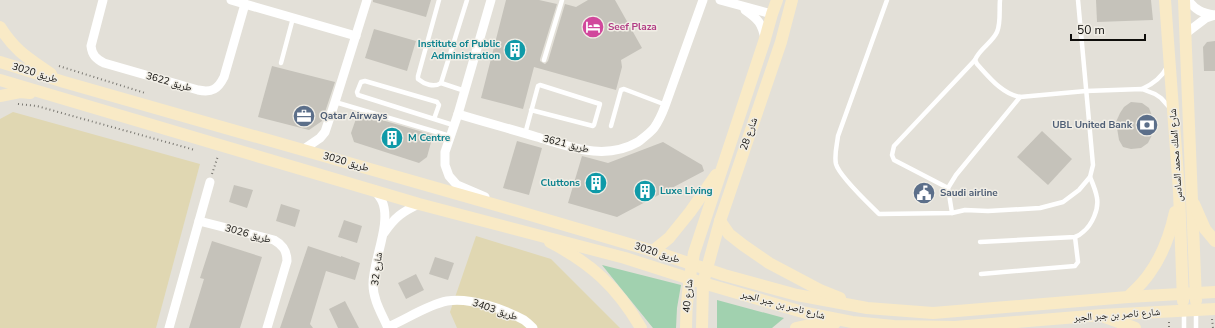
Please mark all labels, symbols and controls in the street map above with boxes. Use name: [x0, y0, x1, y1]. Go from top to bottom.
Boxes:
hotel icon: Seef Plaza: [580, 14, 606, 40]
scale bar: [1071, 16, 1145, 42]
place label: Seef Plaza: [608, 20, 657, 34]
text: 50 m: [1077, 22, 1105, 38]
place label: Institute of Public Administration: [418, 37, 500, 63]
building icon: Institute of Public Administration: [502, 37, 528, 63]
street label: طريق 3020: [10, 59, 60, 87]
street label: طريق 3622: [144, 69, 194, 95]
office icon: Qatar Airways: [291, 103, 317, 129]
street label: شارع الملك محمد السادس: [1166, 108, 1186, 202]
place label: Qatar Airways: [320, 109, 387, 123]
bank icon: UBL United Bank: [1134, 112, 1160, 138]
street label: شارع 28: [737, 115, 761, 152]
place label: UBL United Bank: [1052, 118, 1133, 132]
building icon: M Centre: [379, 125, 405, 151]
place label: M Centre: [408, 131, 451, 145]
street label: طريق 3621: [541, 132, 591, 157]
street label: طريق 3020: [321, 149, 371, 175]
building icon: Cluttons: [583, 170, 609, 196]
place label: Cluttons: [540, 176, 580, 190]
building icon: Luxe Living: [632, 178, 658, 204]
public building icon: Saudi airline: [911, 180, 937, 206]
place label: Luxe Living: [660, 184, 713, 198]
place label: Saudi airline: [940, 186, 998, 200]
street label: طريق 3026: [223, 221, 273, 247]
street label: طريق 3020: [632, 239, 682, 267]
street label: شارع 32: [368, 251, 386, 287]
street label: شارع 40: [680, 278, 696, 313]
street label: شارع ناصر بن جبر الجبر: [738, 287, 827, 323]
street label: طريق 3403: [470, 296, 520, 324]
street label: شارع ناصر بن جبر الجبر: [1072, 305, 1161, 325]

